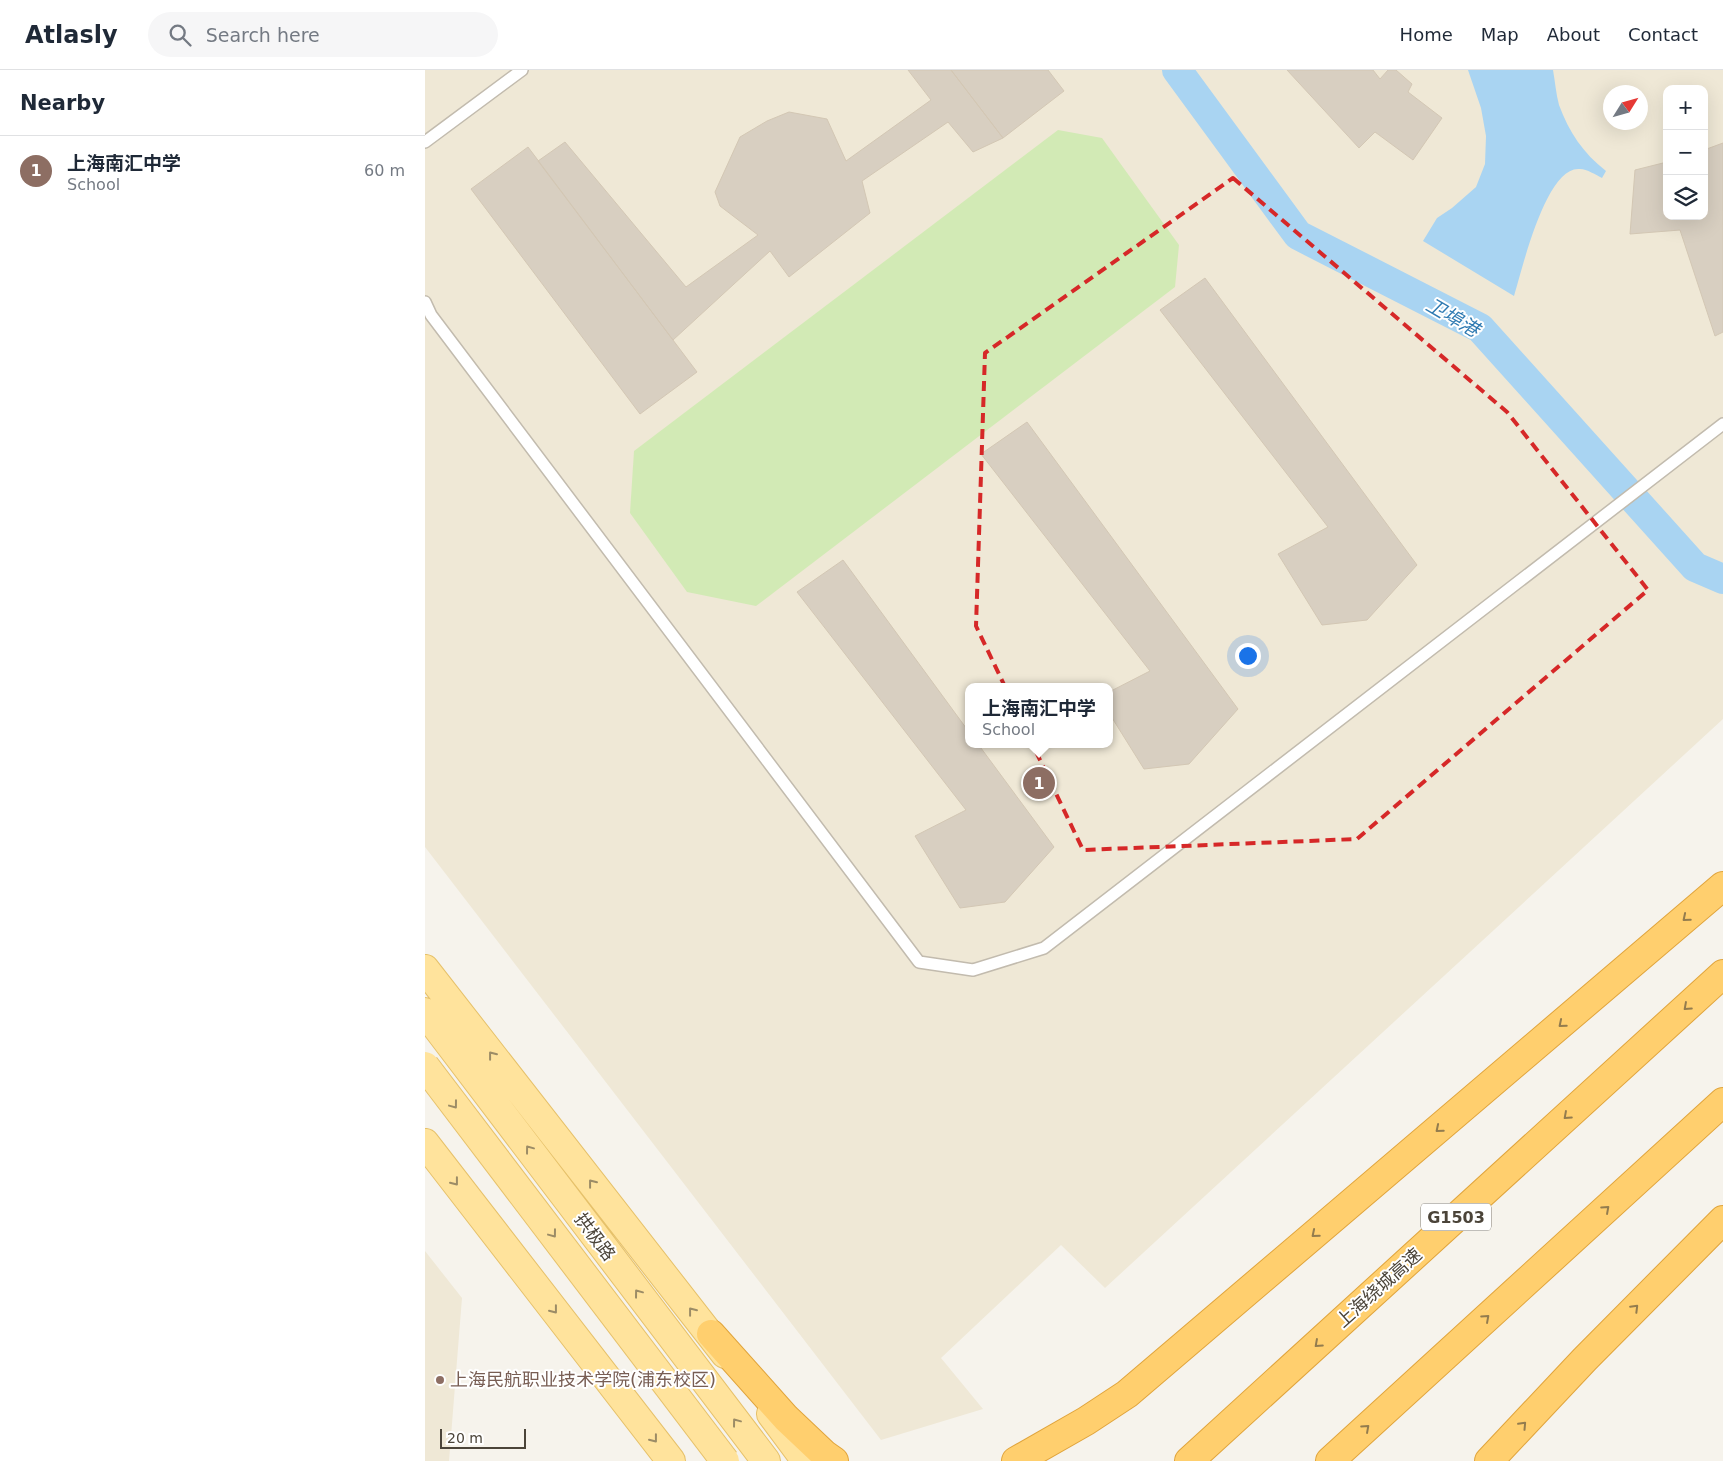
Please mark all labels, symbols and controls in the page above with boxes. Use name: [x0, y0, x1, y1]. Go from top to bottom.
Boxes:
search box: [148, 12, 498, 57]
text: Atlasly: [25, 21, 118, 49]
icon: search: [166, 21, 194, 49]
text: Search here: [206, 24, 320, 46]
text: Home: [1400, 24, 1453, 45]
text: Map: [1481, 24, 1519, 45]
text: About: [1547, 24, 1600, 45]
text: Contact: [1628, 24, 1698, 45]
north arrow: [1603, 85, 1648, 130]
map controls: [1663, 85, 1708, 220]
button: +: [1663, 85, 1708, 130]
text: Nearby: [20, 91, 105, 115]
button: −: [1663, 130, 1708, 175]
text: 上海南汇中学: [67, 152, 181, 174]
text: 1: [30, 161, 42, 180]
text: 60 m: [364, 161, 405, 180]
text: School: [67, 175, 120, 194]
button: layers: [1663, 175, 1708, 220]
water label: 卫埠港: [1423, 293, 1486, 342]
your location: [1235, 643, 1261, 669]
popup: [965, 683, 1113, 748]
text: 上海南汇中学: [982, 697, 1096, 719]
text: School: [982, 720, 1035, 739]
pin: 1: [1023, 764, 1055, 802]
one-way arrow: [1683, 912, 1692, 921]
one-way arrow: [1684, 1001, 1693, 1010]
one-way arrow: [1559, 1018, 1568, 1027]
one-way arrow: [489, 1051, 498, 1061]
one-way arrow: [449, 1099, 457, 1108]
one-way arrow: [1564, 1110, 1573, 1119]
one-way arrow: [1435, 1123, 1444, 1132]
one-way arrow: [526, 1145, 535, 1155]
one-way arrow: [449, 1176, 457, 1185]
one-way arrow: [589, 1179, 598, 1189]
road number: G1503: [1421, 1204, 1491, 1230]
one-way arrow: [1601, 1206, 1610, 1215]
street label: 拱极路: [571, 1209, 620, 1265]
one-way arrow: [547, 1228, 555, 1237]
one-way arrow: [1311, 1228, 1320, 1237]
street label: 上海绕城高速: [1332, 1244, 1426, 1332]
one-way arrow: [635, 1289, 644, 1299]
one-way arrow: [549, 1304, 557, 1313]
one-way arrow: [1630, 1305, 1639, 1314]
one-way arrow: [689, 1307, 698, 1317]
one-way arrow: [1481, 1315, 1490, 1324]
one-way arrow: [1314, 1338, 1323, 1347]
place label: 上海民航职业技术学院(浦东校区): [450, 1369, 716, 1390]
marker: 上海民航职业技术学院(浦东校区): [434, 1374, 446, 1386]
one-way arrow: [733, 1418, 742, 1428]
one-way arrow: [1517, 1422, 1526, 1431]
one-way arrow: [1361, 1425, 1370, 1434]
scale bar: [440, 1426, 526, 1449]
text: 20 m: [447, 1430, 483, 1446]
one-way arrow: [648, 1433, 656, 1442]

